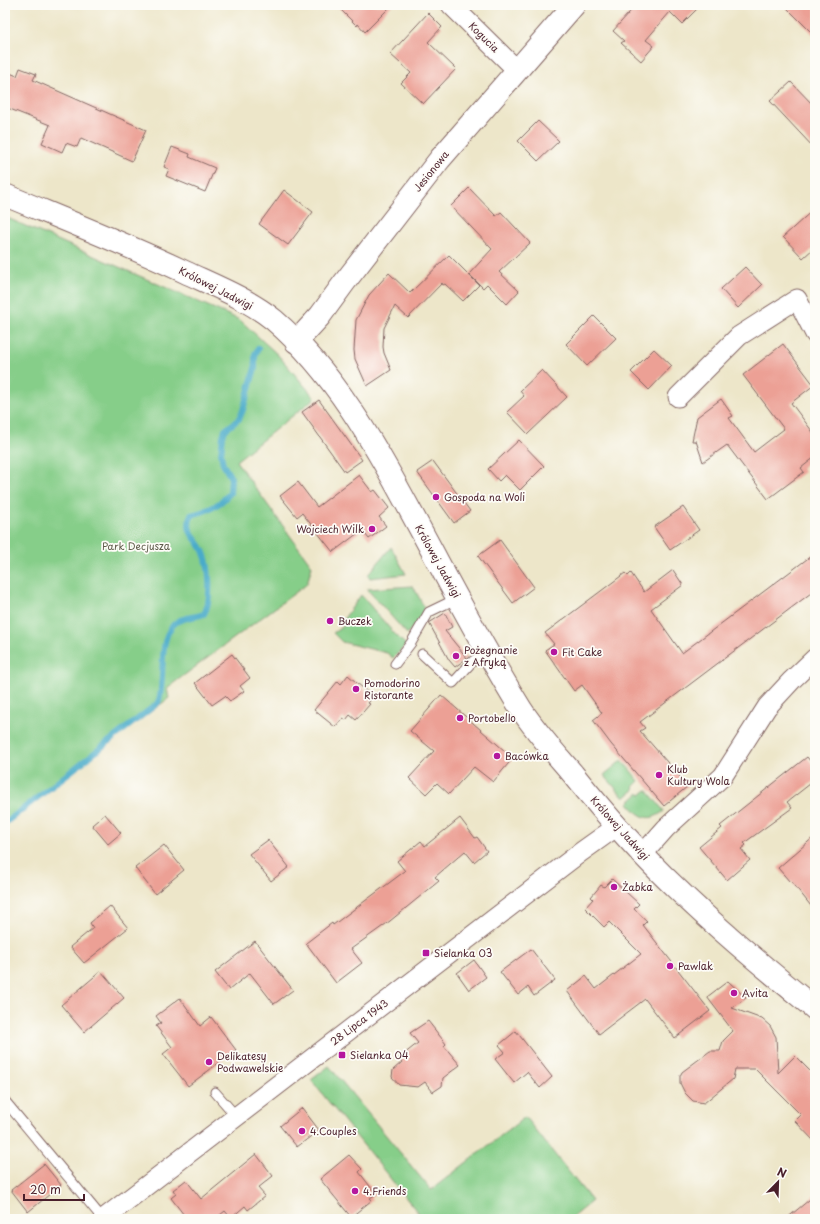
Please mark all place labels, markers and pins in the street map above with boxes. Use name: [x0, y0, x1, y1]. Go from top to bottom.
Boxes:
place label: Gospoda na Woli: [444, 489, 525, 504]
marker: Gospoda na Woli: [431, 492, 441, 502]
place label: Wojciech Wilk: [296, 521, 364, 536]
marker: Wojciech Wilk: [367, 524, 377, 534]
place label: Buczek: [338, 613, 372, 628]
marker: Buczek: [325, 616, 335, 626]
place label: Pożegnanie z Afryką: [464, 642, 518, 669]
place label: Fit Cake: [562, 644, 602, 659]
marker: Fit Cake: [549, 647, 559, 657]
marker: Pożegnanie z Afryką: [451, 651, 461, 661]
place label: Pomodorino Ristorante: [364, 675, 420, 702]
marker: Pomodorino Ristorante: [351, 684, 361, 694]
place label: Portobello: [468, 710, 516, 725]
marker: Portobello: [455, 713, 465, 723]
place label: Bacówka: [505, 748, 549, 763]
marker: Bacówka: [492, 751, 502, 761]
place label: Klub Kultury Wola: [667, 761, 730, 788]
marker: Klub Kultury Wola: [654, 770, 664, 780]
place label: Żabka: [622, 879, 653, 894]
marker: Żabka: [609, 882, 619, 892]
place label: Sielanka 03: [434, 945, 492, 960]
marker: Sielanka 03: [421, 948, 431, 958]
place label: Pawlak: [678, 958, 713, 973]
marker: Pawlak: [665, 961, 675, 971]
place label: Avita: [742, 985, 769, 1000]
marker: Avita: [729, 988, 739, 998]
place label: Sielanka 04: [350, 1047, 409, 1062]
place label: Delikatesy Podwawelskie: [217, 1048, 283, 1075]
marker: Sielanka 04: [337, 1050, 347, 1060]
marker: Delikatesy Podwawelskie: [204, 1057, 214, 1067]
place label: 4.Couples: [310, 1123, 357, 1138]
marker: 4.Couples: [297, 1126, 307, 1136]
place label: 4.Friends: [363, 1183, 407, 1198]
marker: 4.Friends: [350, 1186, 360, 1196]

